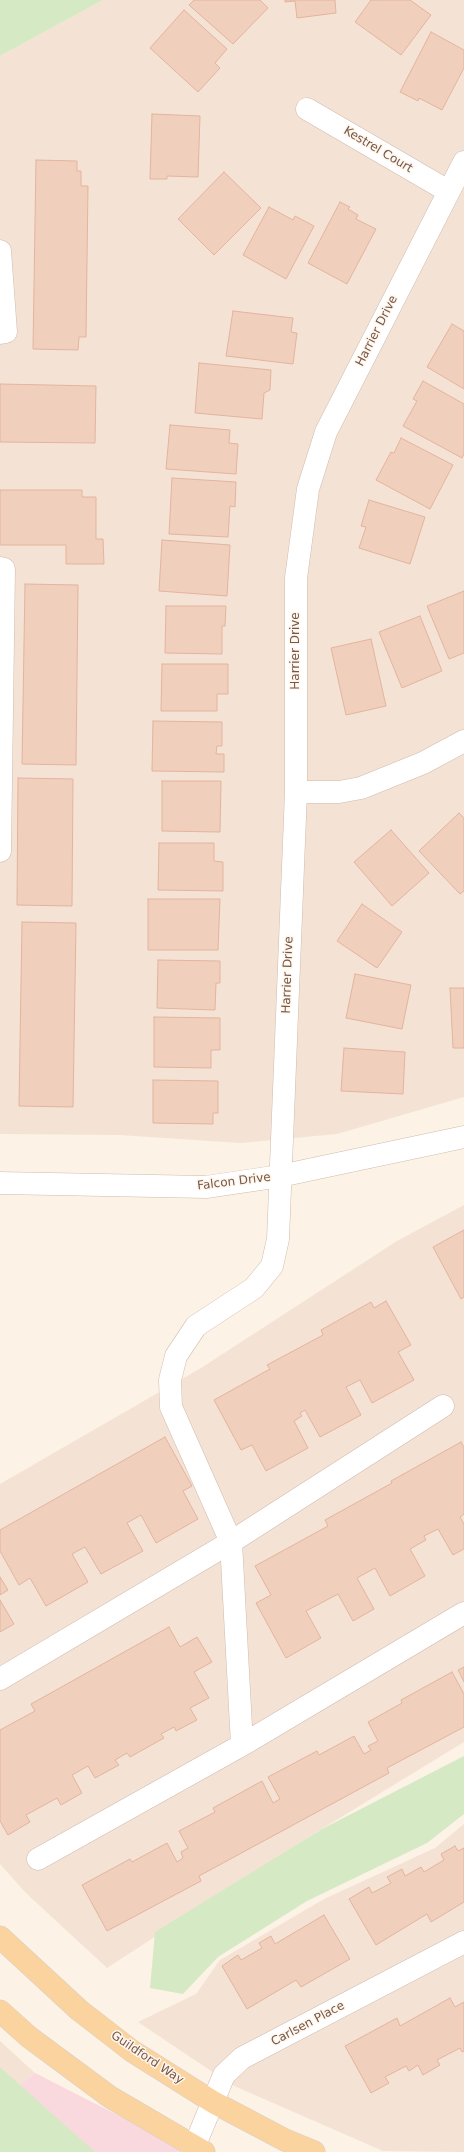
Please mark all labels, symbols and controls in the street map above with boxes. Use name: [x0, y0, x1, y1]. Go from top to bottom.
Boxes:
street label: Kestrel Court: [341, 124, 415, 176]
street label: Harrier Drive: [353, 293, 401, 369]
street label: Harrier Drive: [289, 612, 303, 690]
street label: Harrier Drive: [279, 936, 297, 1014]
street label: Falcon Drive: [196, 1170, 272, 1194]
street label: Carlsen Place: [269, 1999, 347, 2049]
street label: Guildford Way: [108, 2028, 186, 2088]

